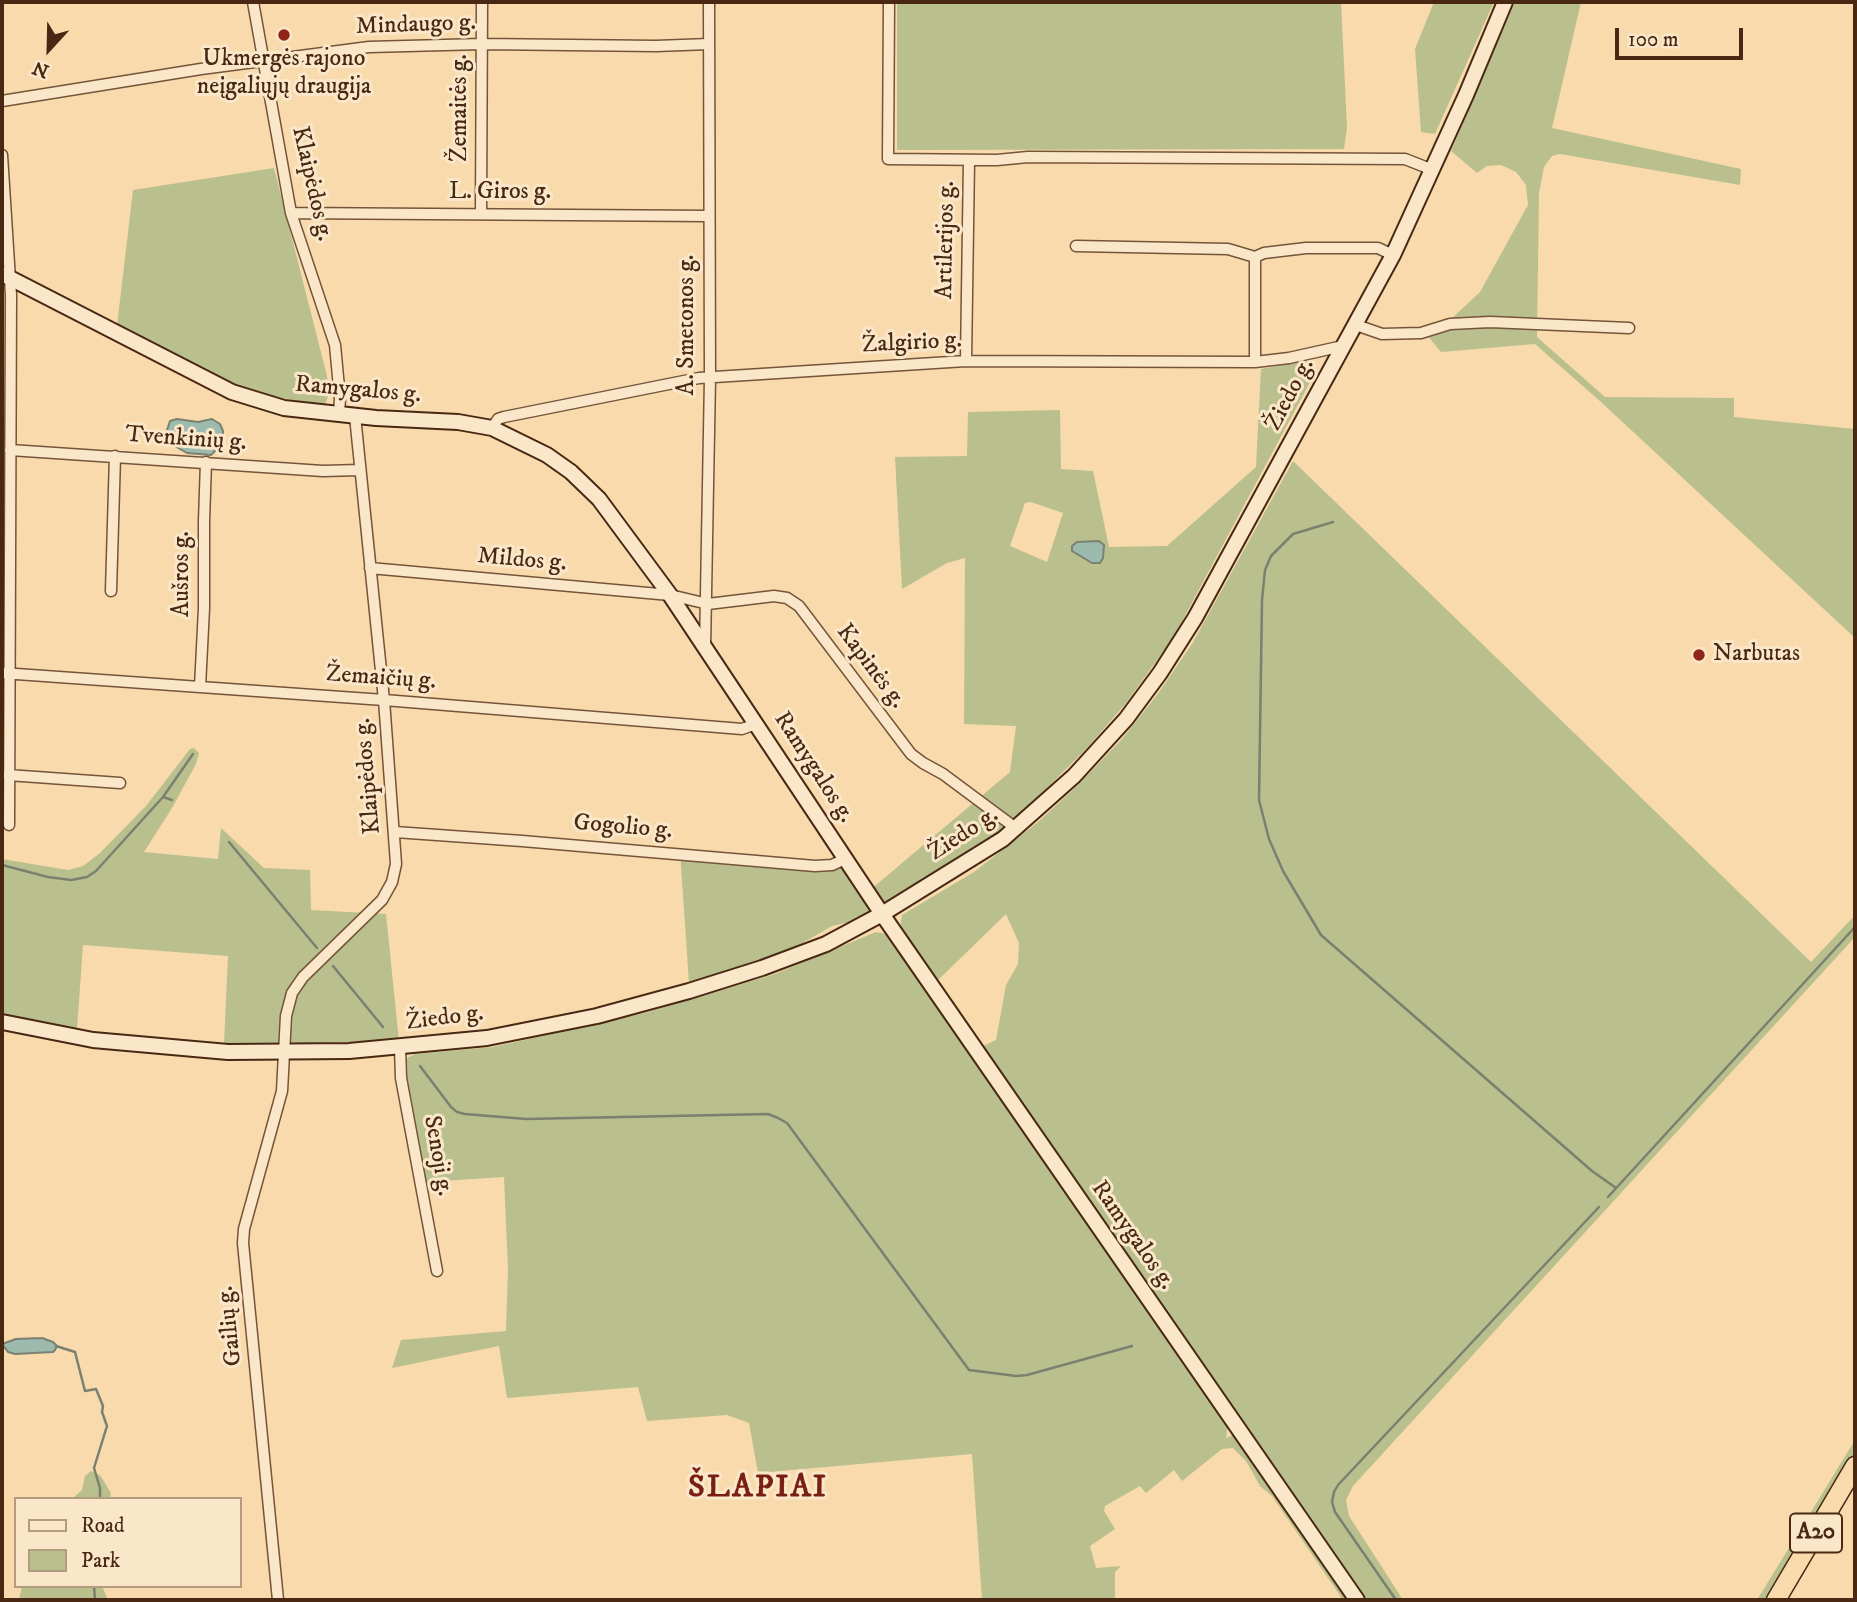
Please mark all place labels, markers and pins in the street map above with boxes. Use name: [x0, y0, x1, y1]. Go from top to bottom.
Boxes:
marker: Ukmergės rajono neįgaliųjų draugija: [276, 27, 292, 43]
place label: Ukmergės rajono neįgaliųjų draugija: [197, 46, 371, 102]
place label: Narbutas: [1713, 641, 1800, 669]
marker: Narbutas: [1691, 647, 1707, 663]

